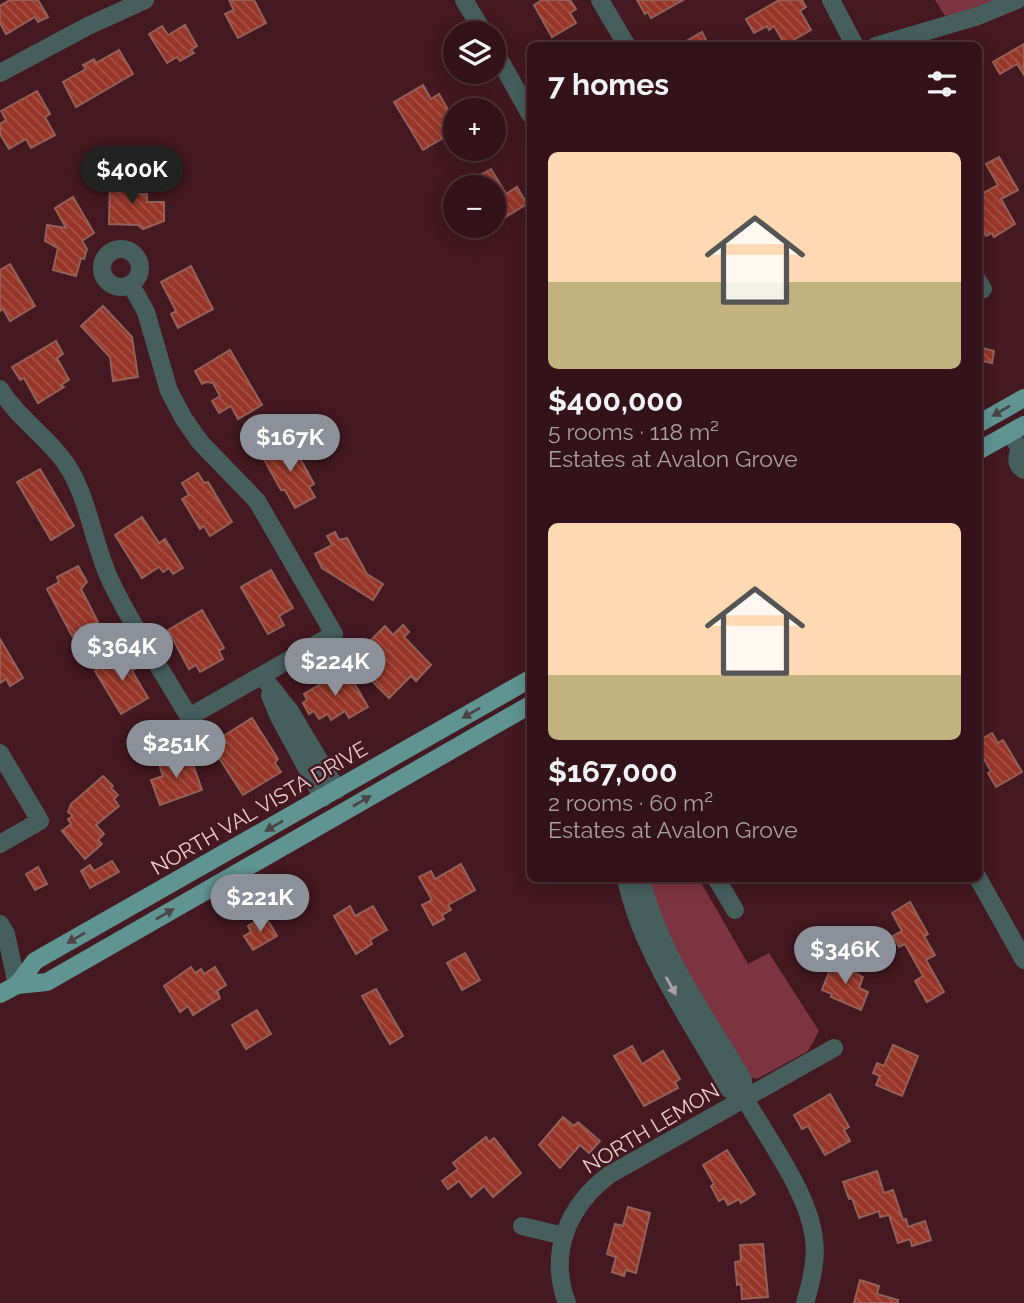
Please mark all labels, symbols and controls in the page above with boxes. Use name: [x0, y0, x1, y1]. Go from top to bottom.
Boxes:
map controls: [443, 21, 506, 238]
button: layers: [443, 21, 506, 84]
icon: filters: [923, 65, 961, 103]
text: 7 homes: [548, 67, 669, 102]
button: +: [443, 98, 506, 161]
pin: $400K: [83, 146, 181, 206]
text: $400K: [96, 155, 168, 182]
button: −: [443, 175, 506, 238]
icon: home: [692, 197, 818, 323]
text: $400,000: [548, 383, 683, 418]
one-way arrow: [991, 405, 1011, 417]
pin: $167K: [241, 414, 339, 474]
text: 5 rooms · 118 m²: [548, 418, 719, 445]
text: $167K: [256, 423, 324, 450]
text: Estates at Avalon Grove: [548, 445, 798, 472]
icon: home: [692, 568, 818, 694]
pin: $364K: [73, 624, 171, 683]
text: $364K: [87, 632, 157, 659]
pin: $224K: [286, 638, 384, 698]
text: $224K: [300, 647, 370, 674]
one-way arrow: [461, 707, 481, 719]
pin: $251K: [127, 720, 225, 780]
text: $251K: [142, 729, 210, 756]
street label: NORTH VAL VISTA DRIVE: [146, 736, 372, 880]
text: $167,000: [548, 754, 677, 789]
text: 2 rooms · 60 m²: [548, 789, 713, 816]
one-way arrow: [353, 795, 372, 807]
text: Estates at Avalon Grove: [548, 816, 798, 843]
one-way arrow: [264, 820, 283, 832]
pin: $221K: [211, 874, 309, 934]
text: $221K: [226, 883, 294, 910]
one-way arrow: [156, 908, 175, 920]
pin: $346K: [796, 926, 894, 986]
one-way arrow: [66, 932, 86, 944]
text: $346K: [810, 935, 880, 962]
one-way arrow: [665, 977, 677, 996]
street label: NORTH LEMON: [578, 1077, 724, 1179]

